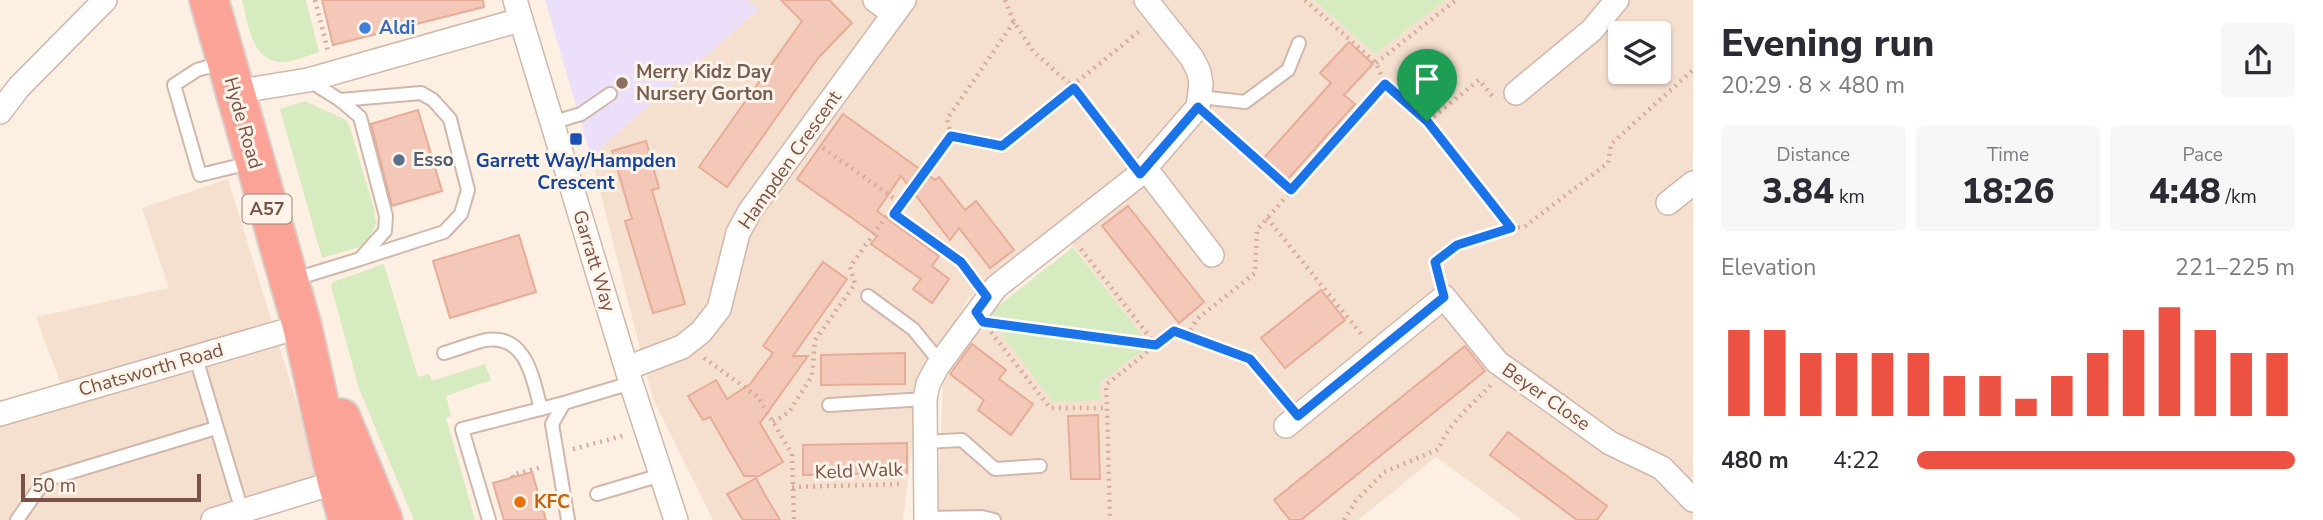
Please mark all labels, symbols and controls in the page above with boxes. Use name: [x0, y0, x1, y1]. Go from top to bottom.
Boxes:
place label: Aldi: [379, 15, 415, 41]
text: Evening run: [1721, 18, 1934, 69]
marker: Aldi: [357, 20, 373, 36]
map controls: [1608, 21, 1671, 84]
button: layers: [1608, 21, 1671, 84]
button: share: [2221, 23, 2295, 97]
pin: [1397, 49, 1457, 121]
place label: Merry Kidz Day Nursery Gorton: [636, 59, 773, 107]
icon: arrive: [1408, 60, 1446, 98]
text: 20:29 · 8 × 480 m: [1721, 70, 1905, 101]
street label: Hyde Road: [217, 74, 269, 172]
marker: Merry Kidz Day Nursery Gorton: [614, 75, 630, 91]
street label: Hampden Crescent: [732, 85, 848, 234]
marker: Garrett Way/Hampden Crescent: [568, 131, 584, 147]
text: Distance: [1776, 142, 1850, 168]
text: Time: [1987, 142, 2029, 168]
text: Pace: [2182, 142, 2223, 168]
place label: Esso: [413, 147, 454, 173]
place label: Garrett Way/Hampden Crescent: [476, 148, 676, 196]
marker: Esso: [391, 152, 407, 168]
text: 3.84: [1762, 168, 1834, 215]
text: 18:26: [1961, 168, 2055, 215]
text: 4:48: [2149, 168, 2221, 215]
text: km: [1834, 184, 1865, 210]
text: /km: [2221, 184, 2257, 210]
road number: A57: [243, 194, 292, 224]
street label: Garratt Way: [566, 207, 622, 315]
text: Elevation: [1721, 252, 1816, 283]
text: 221–225 m: [2175, 252, 2295, 283]
street label: Chatsworth Road: [76, 337, 226, 403]
street label: Beyer Close: [1497, 357, 1595, 437]
text: 480 m: [1721, 445, 1789, 476]
text: 4:22: [1833, 445, 1880, 476]
street label: Keld Walk: [814, 456, 904, 486]
scale bar: [21, 471, 201, 503]
text: 50 m: [32, 473, 76, 499]
place label: KFC: [534, 489, 570, 515]
marker: KFC: [512, 494, 528, 510]

